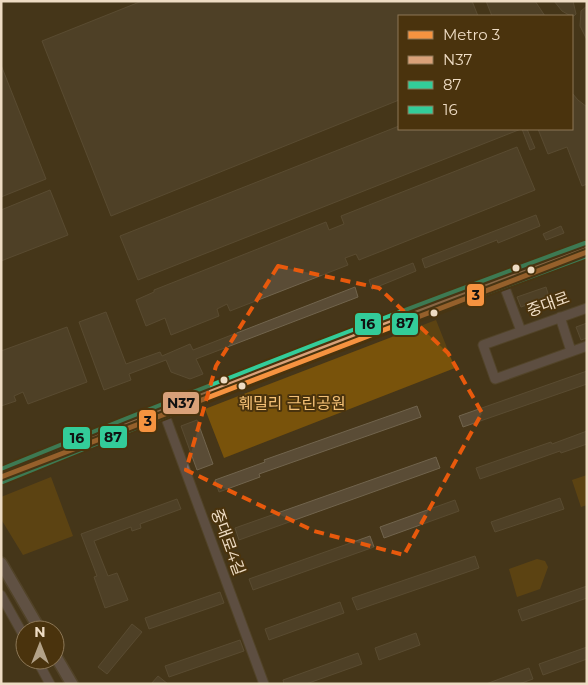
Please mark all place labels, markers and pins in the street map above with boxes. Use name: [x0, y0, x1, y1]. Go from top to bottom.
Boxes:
unlabelled marker: [511, 263, 521, 273]
unlabelled marker: [526, 265, 536, 275]
unlabelled marker: [429, 308, 439, 318]
unlabelled marker: [219, 375, 229, 385]
unlabelled marker: [237, 381, 247, 391]

